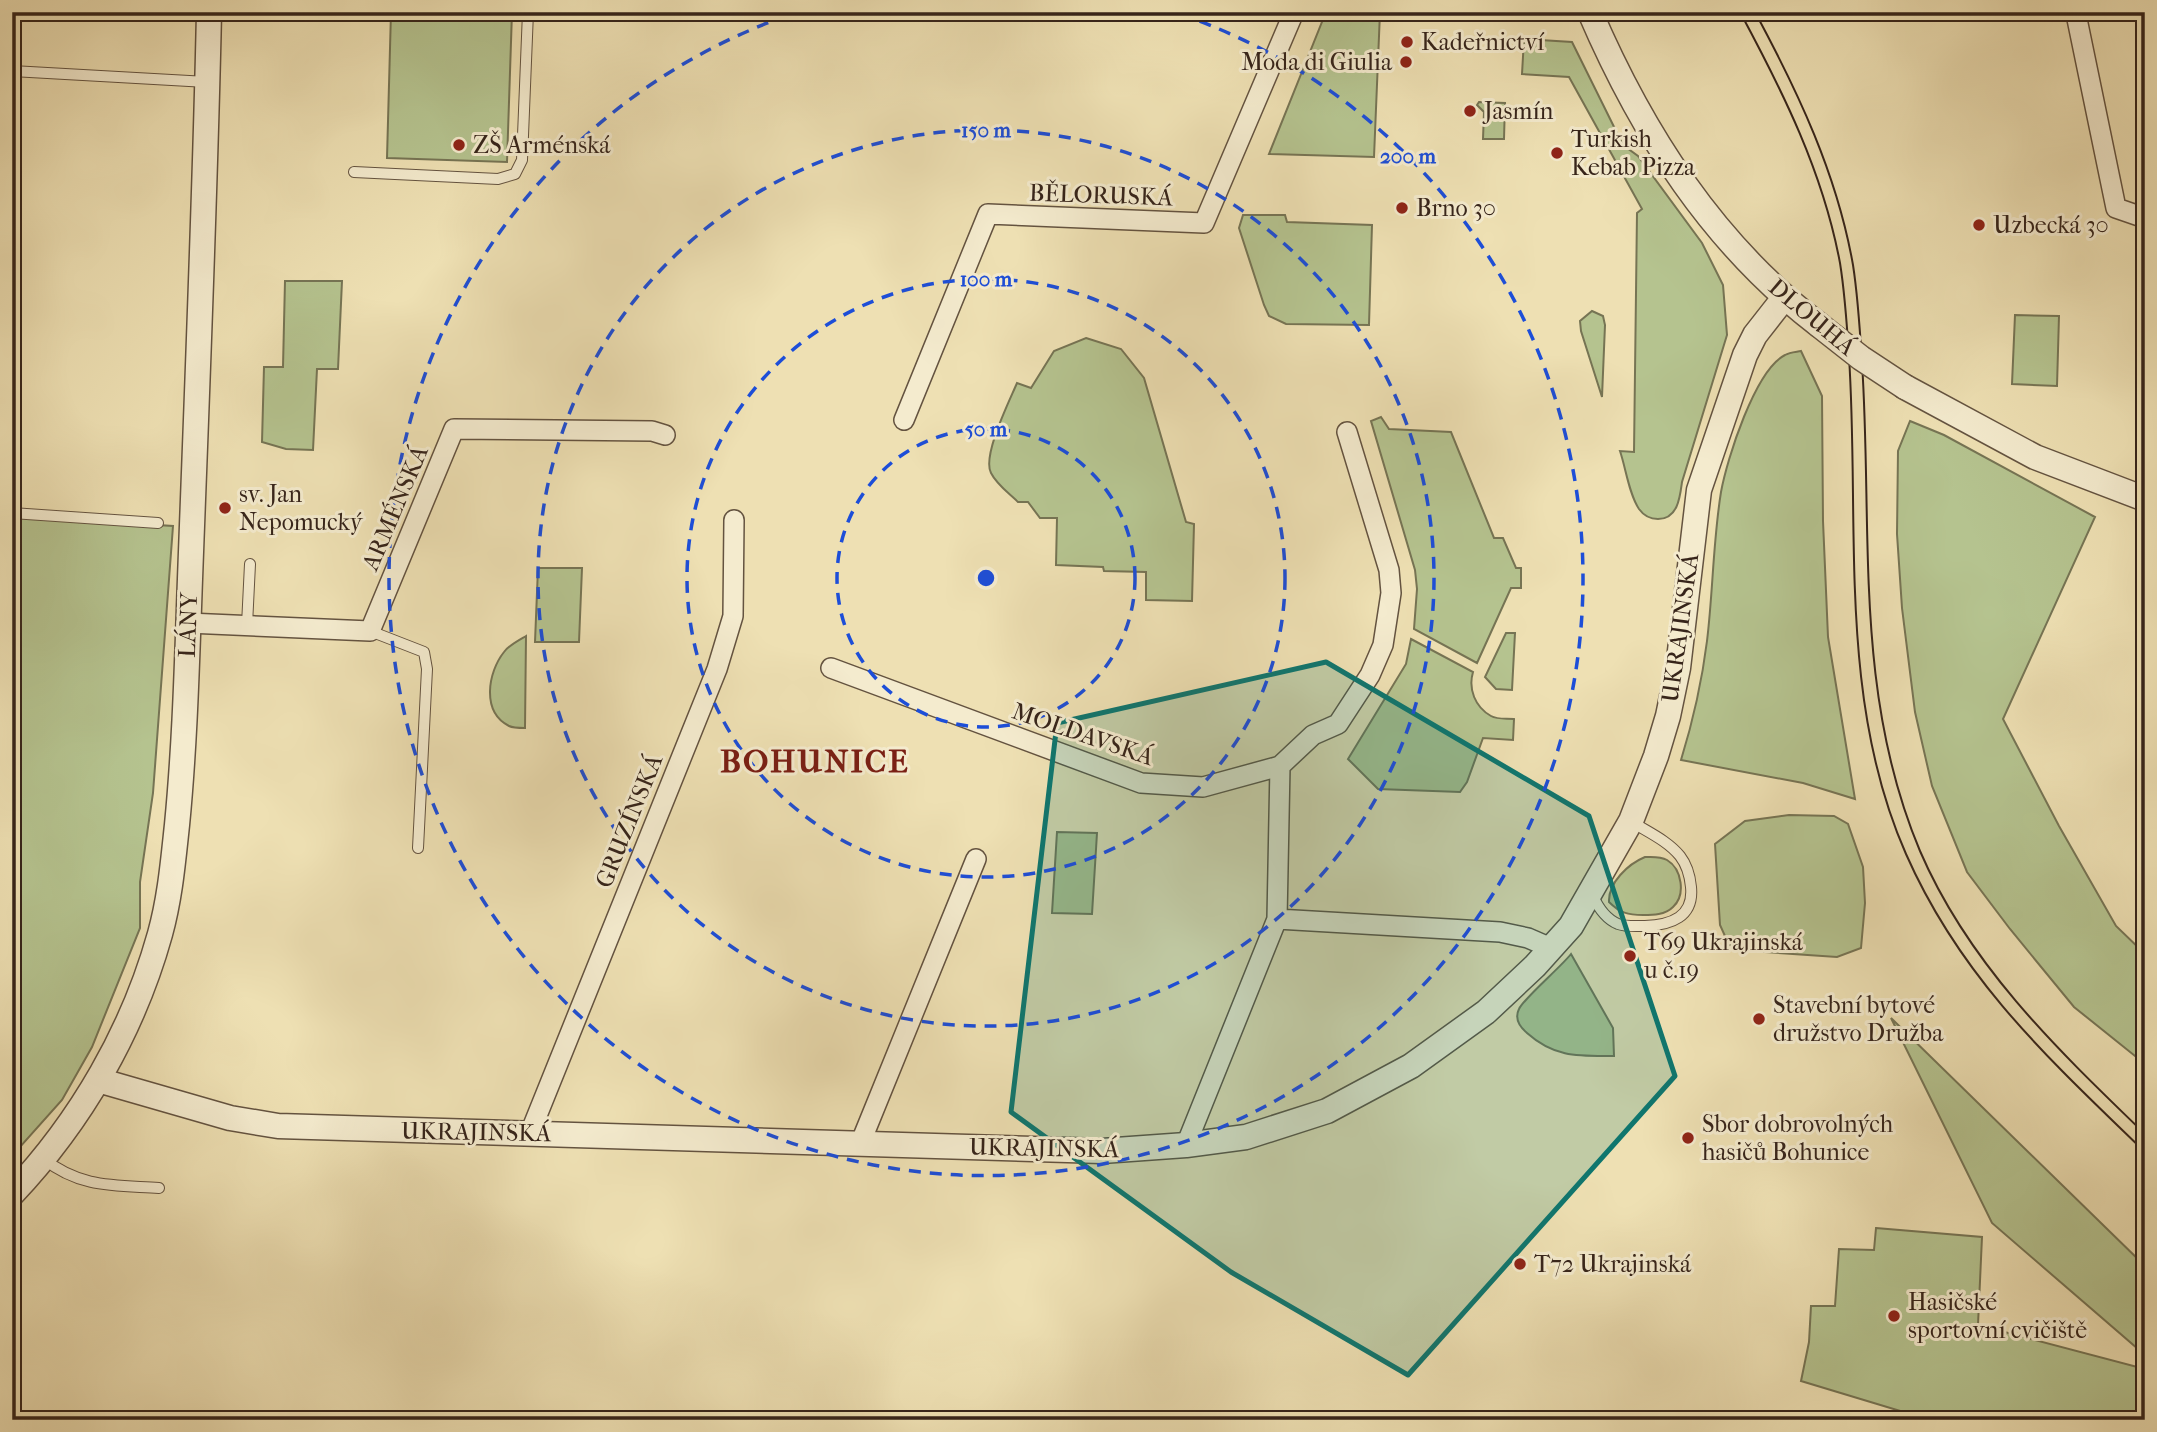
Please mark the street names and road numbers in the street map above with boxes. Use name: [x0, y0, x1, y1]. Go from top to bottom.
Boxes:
street label: BĚLORUSKÁ: [1029, 176, 1174, 212]
street label: DLOUHÁ: [1763, 272, 1862, 362]
street label: ARMÉNSKÁ: [355, 441, 434, 576]
street label: UKRAJINSKÁ: [1655, 551, 1704, 704]
street label: LÁNY: [172, 591, 203, 658]
street label: MOLDAVSKÁ: [1009, 696, 1158, 771]
street label: GRUZÍNSKÁ: [589, 749, 669, 892]
street label: UKRAJINSKÁ: [401, 1116, 552, 1147]
street label: UKRAJINSKÁ: [969, 1132, 1120, 1163]

